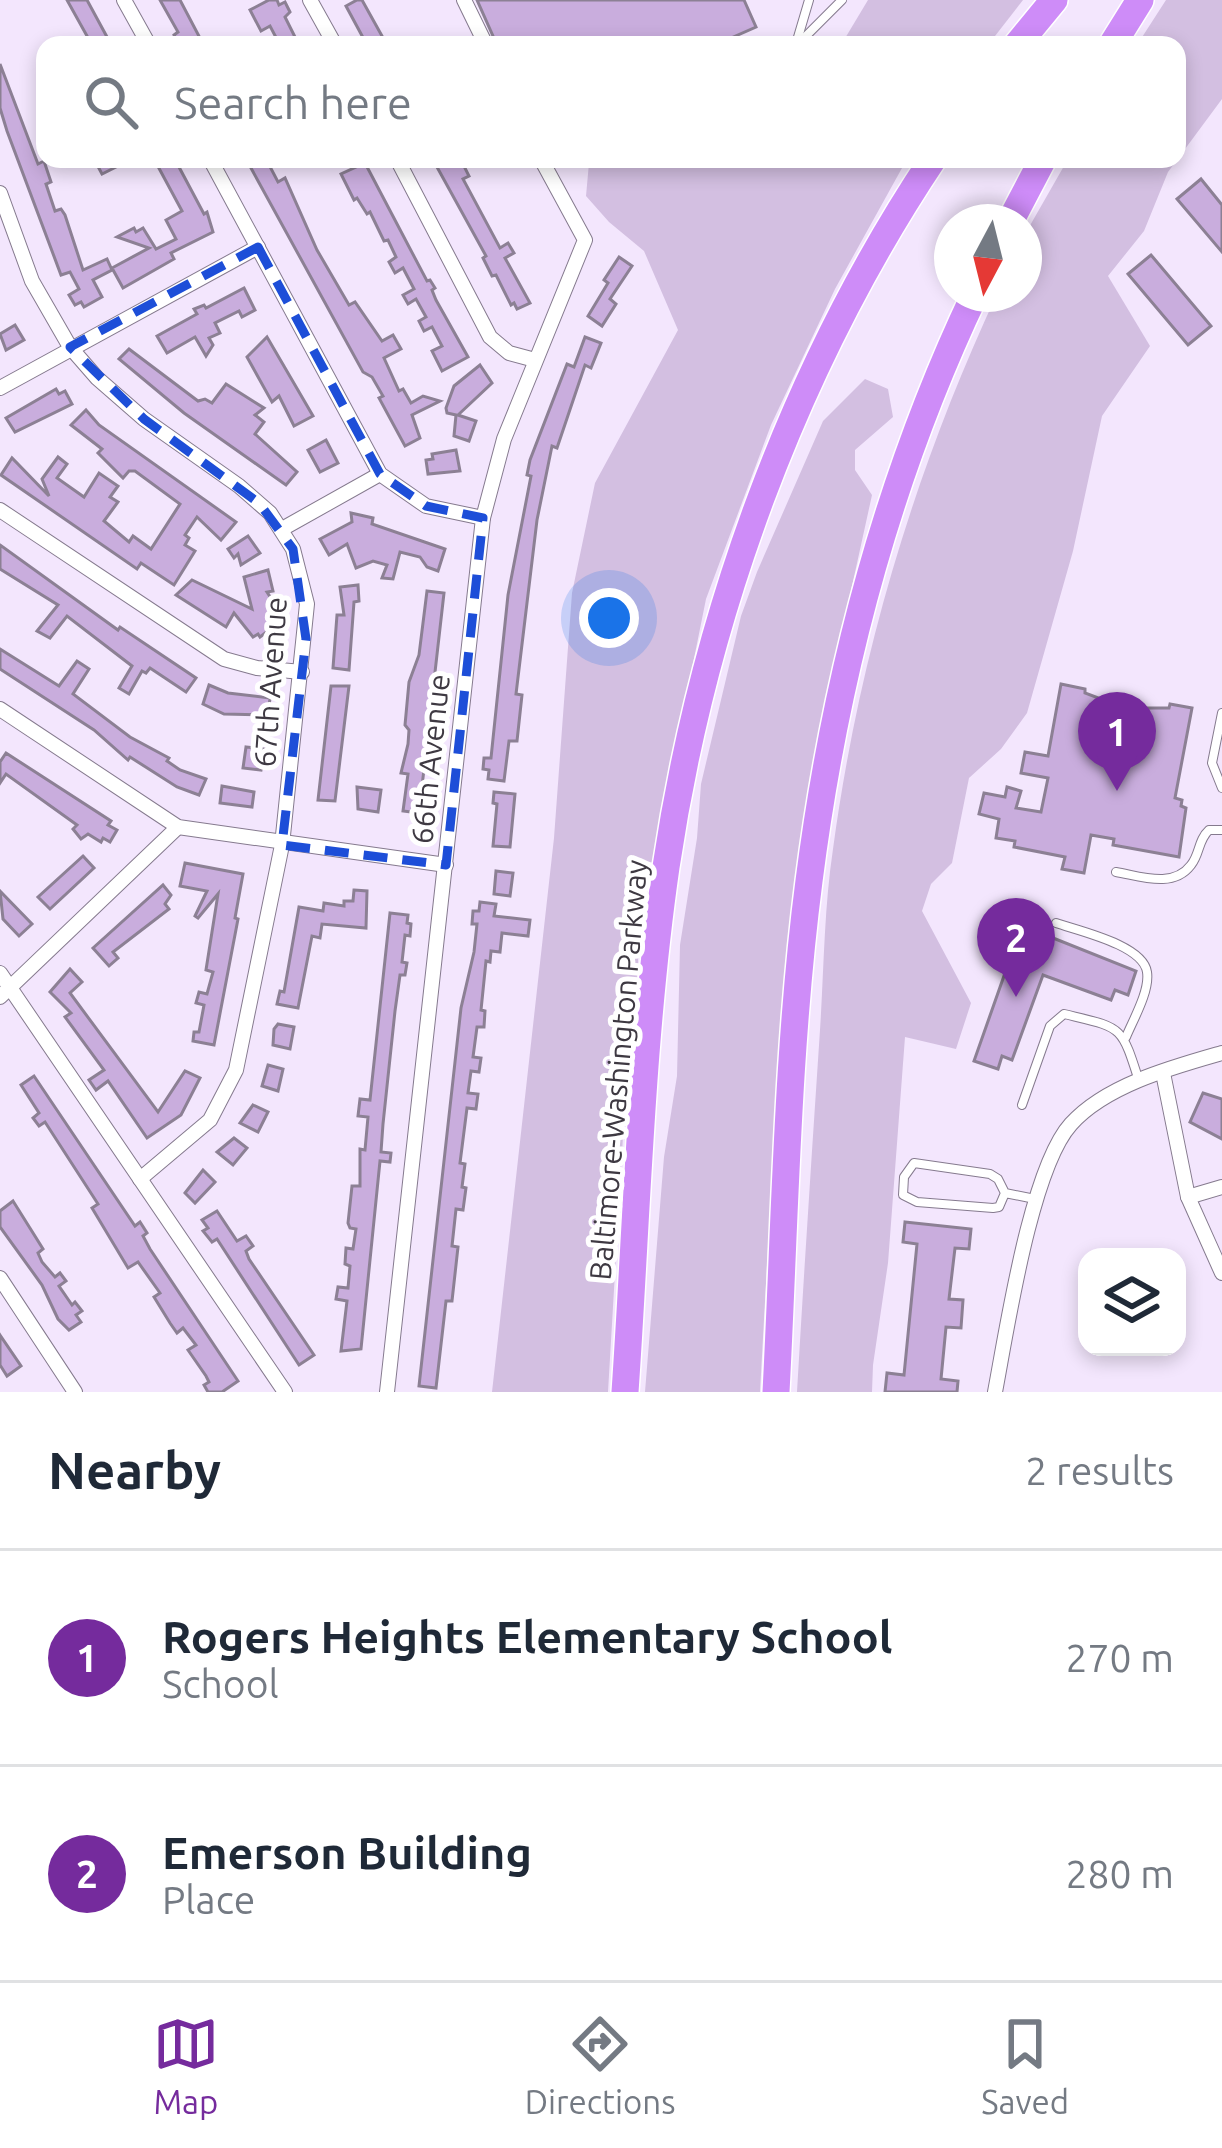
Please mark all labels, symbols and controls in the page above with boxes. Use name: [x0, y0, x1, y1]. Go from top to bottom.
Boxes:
search box: [36, 36, 1186, 168]
icon: search: [78, 69, 144, 135]
text: Search here: [174, 77, 412, 128]
north arrow: [934, 204, 1042, 312]
your location: [579, 588, 639, 648]
street label: 67th Avenue: [247, 596, 293, 768]
street label: 66th Avenue: [404, 672, 456, 846]
pin: 1: [1078, 692, 1156, 791]
street label: Baltimore-Washington Parkway: [583, 858, 653, 1282]
pin: 2: [977, 898, 1055, 997]
map controls: [1078, 1248, 1186, 1356]
button: layers: [1078, 1248, 1186, 1356]
text: Nearby: [48, 1441, 221, 1499]
text: 2 results: [1025, 1449, 1174, 1492]
text: Rogers Heights Elementary School: [162, 1611, 892, 1662]
text: 1: [76, 1636, 98, 1679]
text: 270 m: [1065, 1636, 1174, 1679]
text: School: [162, 1662, 279, 1705]
text: Emerson Building: [162, 1827, 532, 1878]
text: 2: [76, 1852, 98, 1895]
text: 280 m: [1065, 1852, 1174, 1895]
text: Place: [162, 1878, 255, 1921]
tab: Map: [153, 2011, 219, 2120]
tab: Directions: [525, 2011, 675, 2120]
tab: Saved: [981, 2011, 1069, 2120]

